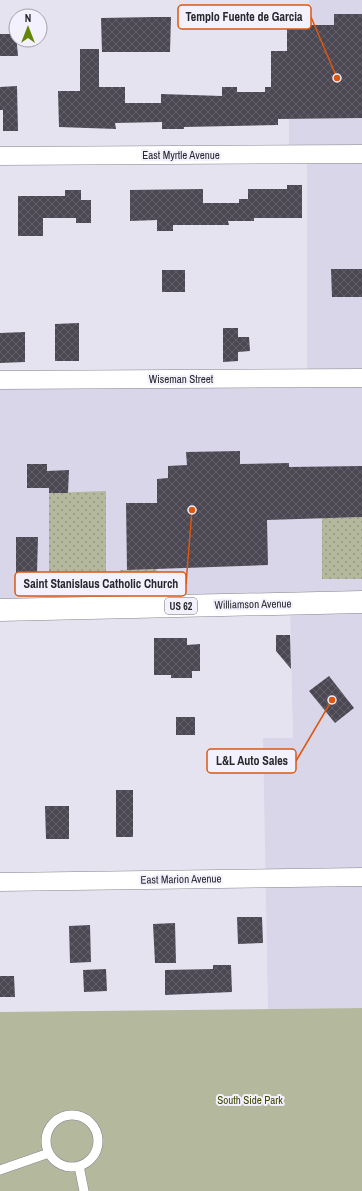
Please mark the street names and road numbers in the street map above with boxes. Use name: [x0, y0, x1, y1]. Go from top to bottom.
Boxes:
street label: East Myrtle Avenue: [142, 148, 220, 162]
street label: Wiseman Street: [149, 372, 214, 386]
street label: Williamson Avenue: [214, 596, 292, 612]
road number: US 62: [165, 598, 197, 614]
street label: East Marion Avenue: [140, 871, 222, 887]

